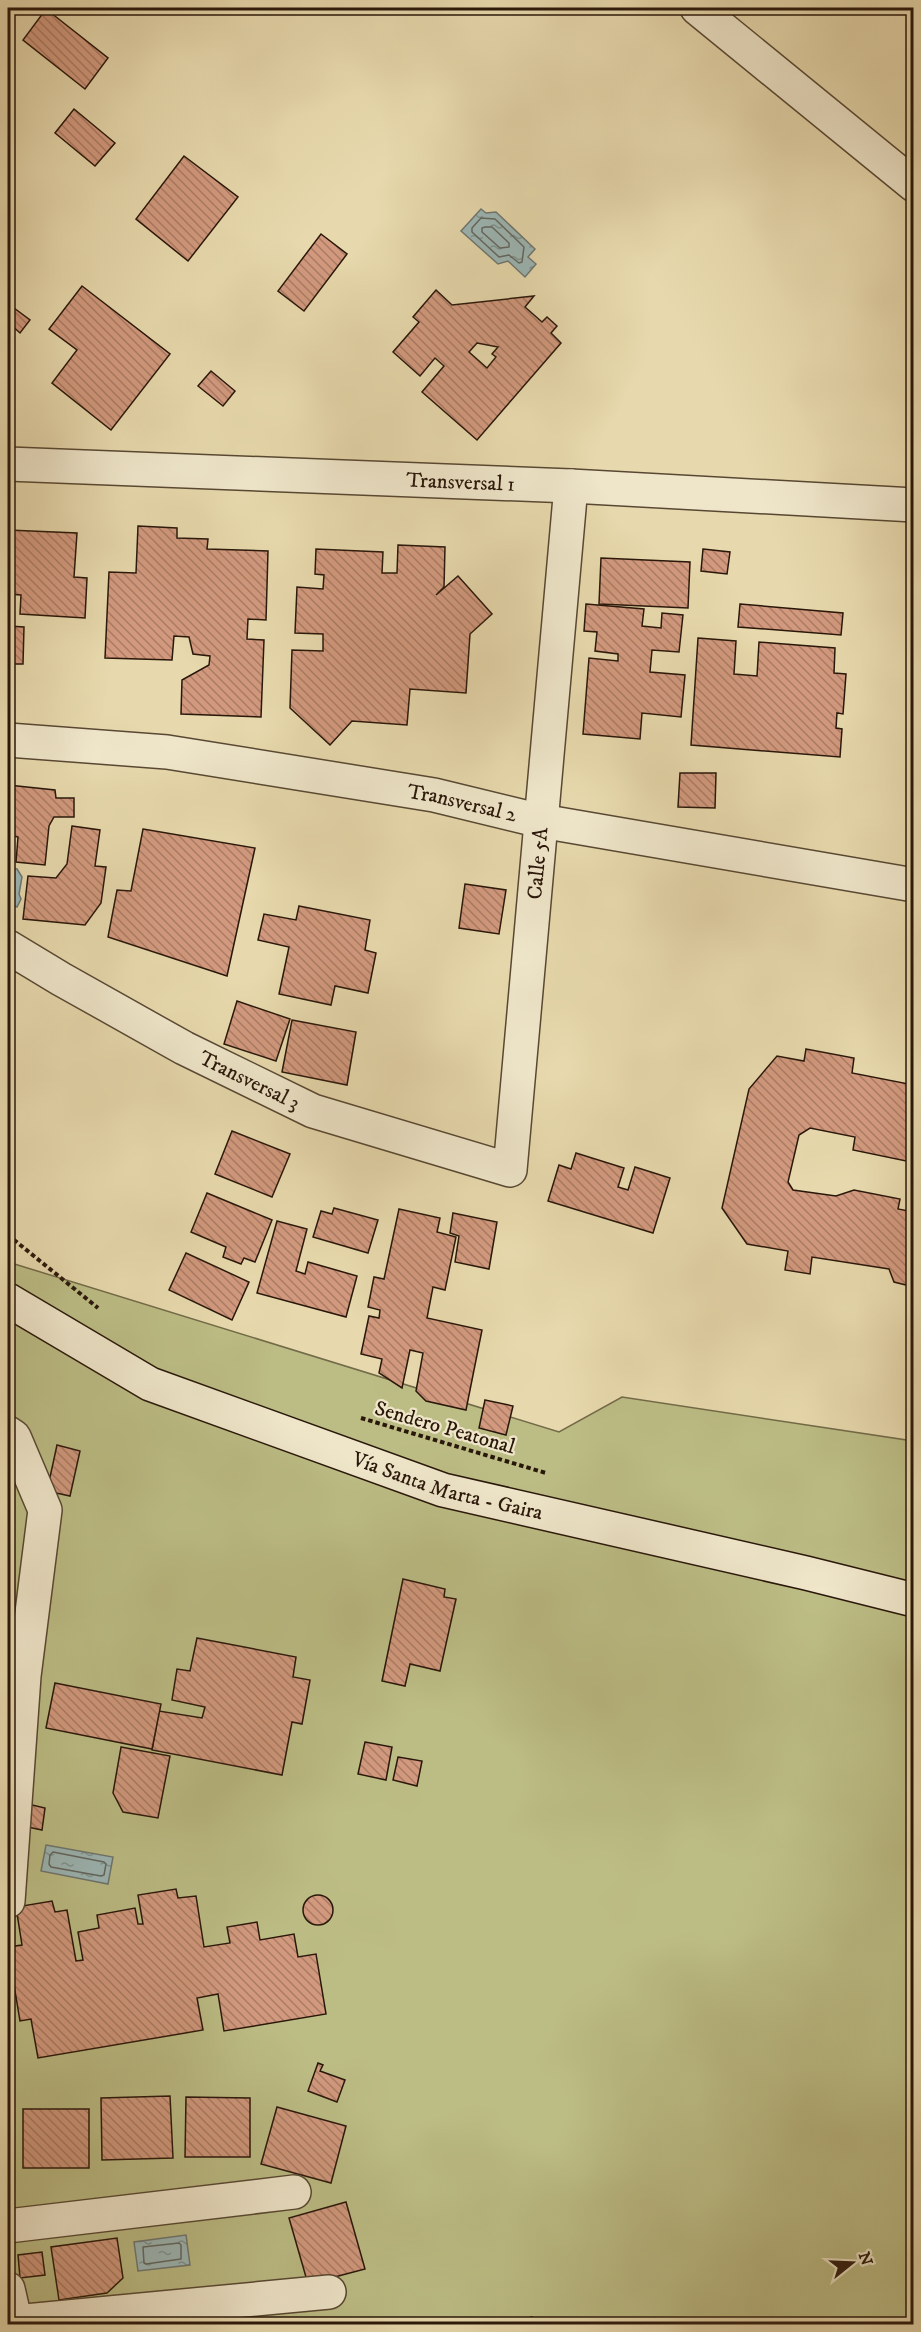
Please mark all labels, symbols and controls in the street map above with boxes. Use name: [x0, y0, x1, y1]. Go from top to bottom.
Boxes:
street label: Transversal 1: [406, 468, 515, 498]
street label: Transversal 2: [406, 779, 520, 829]
street label: Calle 5A: [522, 826, 555, 901]
street label: Transversal 3: [195, 1045, 304, 1117]
street label: Sendero Peatonal: [371, 1395, 519, 1461]
street label: Vía Santa Marta - Gaira: [348, 1446, 545, 1526]
north arrow: [822, 2233, 882, 2293]
text: N: [854, 2249, 877, 2268]

